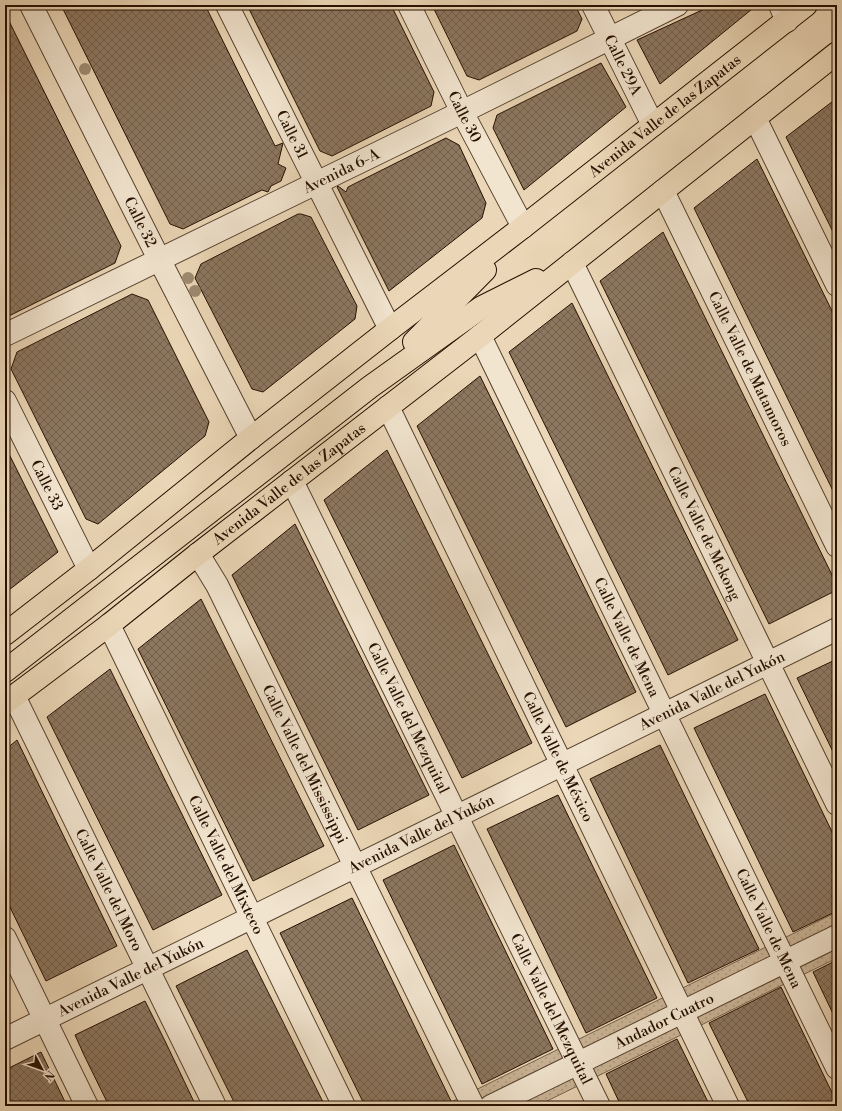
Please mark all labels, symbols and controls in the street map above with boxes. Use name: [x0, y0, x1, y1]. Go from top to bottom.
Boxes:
street label: Calle 29A: [600, 31, 646, 99]
street label: Avenida Valle de las Zapatas: [584, 50, 745, 182]
street label: Calle 30: [444, 88, 486, 146]
street label: Calle 31: [272, 107, 313, 162]
street label: Avenida 6-A: [299, 144, 383, 198]
street label: Calle 32: [120, 193, 161, 251]
street label: Calle Valle de Matamoros: [704, 288, 796, 449]
street label: Avenida Valle de las Zapatas: [208, 418, 369, 549]
street label: Calle 33: [26, 457, 68, 513]
street label: Calle Valle de Mekong: [664, 463, 745, 604]
street label: Calle Valle de Mena: [590, 574, 664, 700]
street label: Calle Valle del Mezquital: [363, 639, 454, 797]
street label: Avenida Valle del Yukón: [635, 647, 788, 735]
street label: Calle Valle del Mississippi: [258, 682, 352, 847]
street label: Calle Valle de México: [518, 689, 598, 825]
street label: Avenida Valle del Yukón: [344, 790, 497, 878]
street label: Calle Valle del Mixteco: [184, 792, 268, 938]
street label: Calle Valle del Moro: [71, 826, 147, 954]
street label: Calle Valle de Mena: [732, 865, 806, 992]
street label: Calle Valle del Mezquital: [506, 930, 597, 1088]
street label: Avenida Valle del Yukón: [54, 933, 207, 1022]
street label: Andador Cuatro: [610, 988, 717, 1054]
north arrow: [22, 1049, 62, 1089]
text: N: [40, 1067, 57, 1083]

